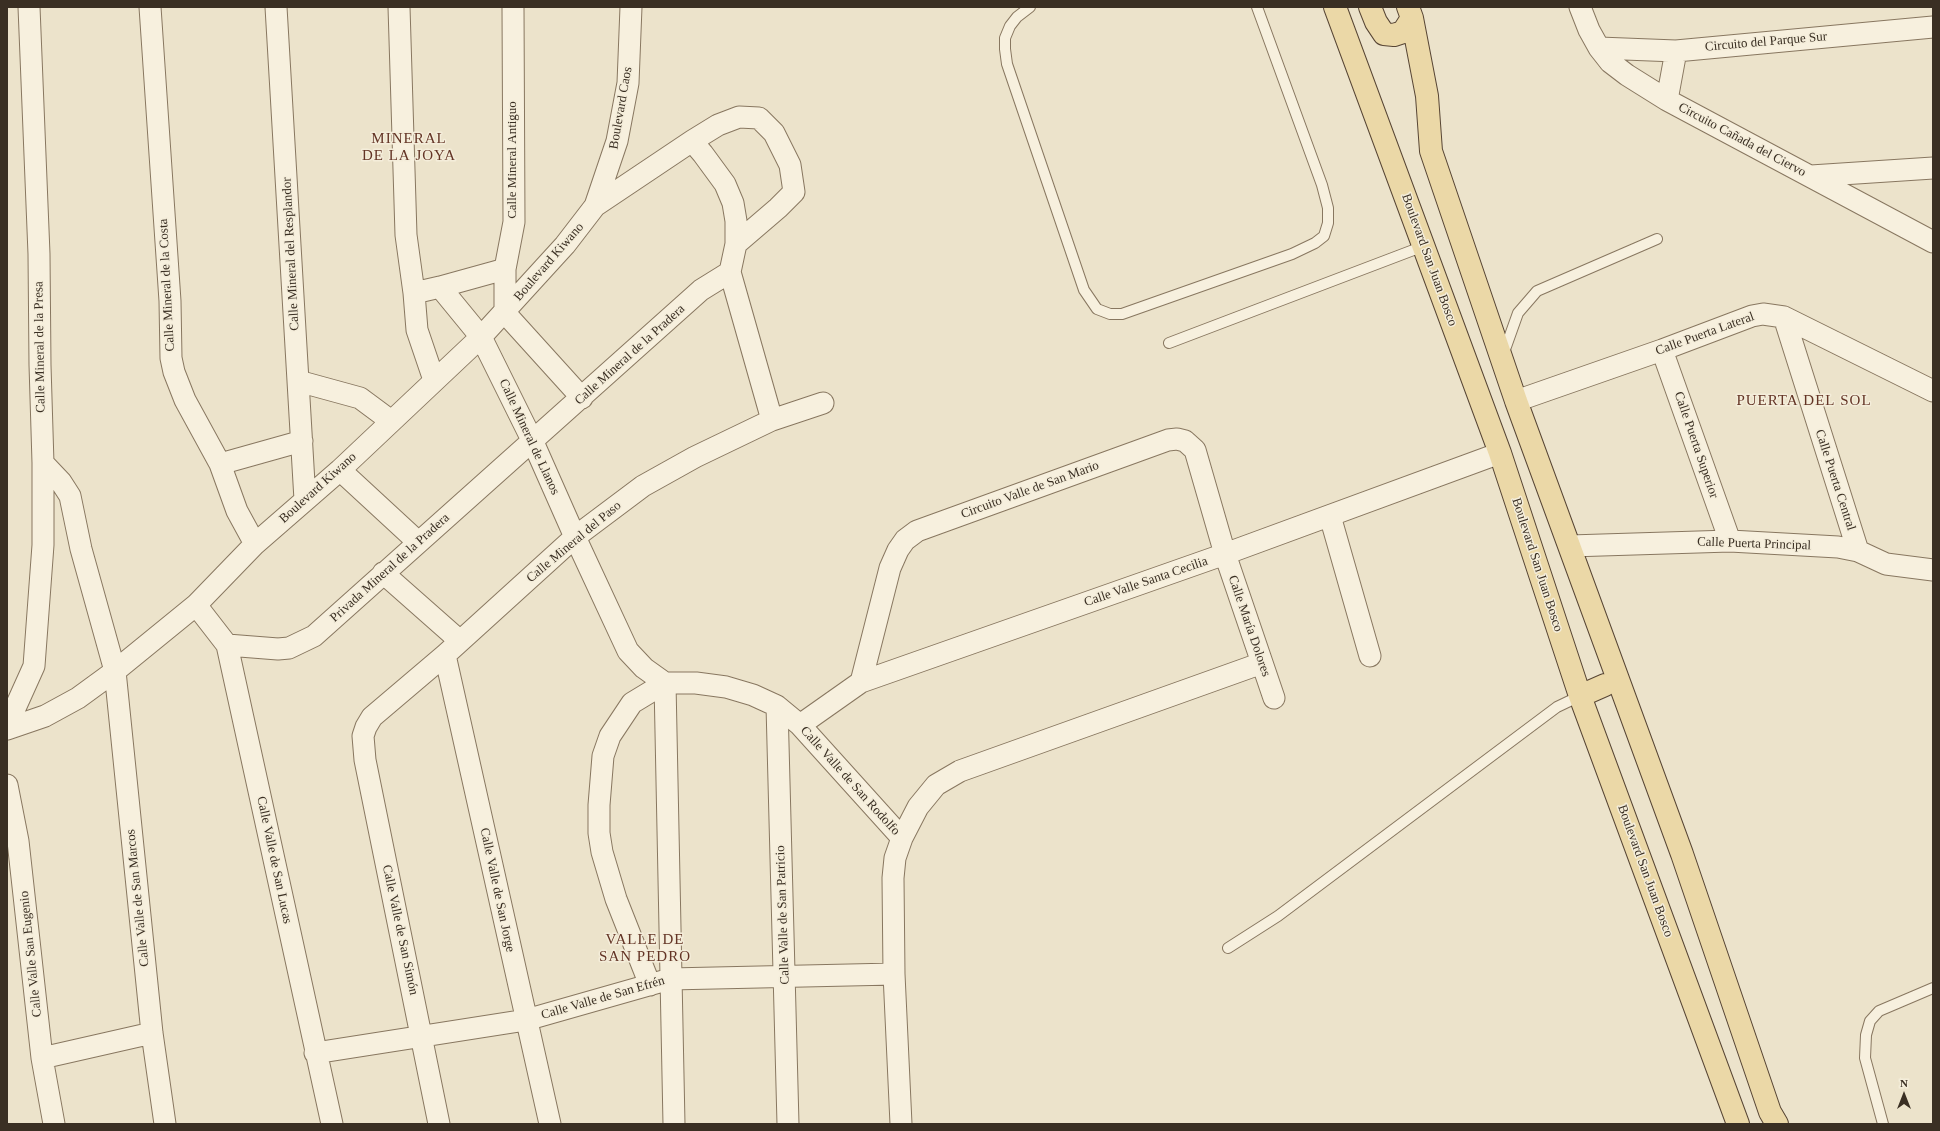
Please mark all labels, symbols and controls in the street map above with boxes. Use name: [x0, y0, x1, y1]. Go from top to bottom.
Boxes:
street label: Circuito del Parque Sur: [1704, 29, 1828, 55]
street label: Boulevard Caos: [606, 66, 636, 150]
street label: Circuito Cañada del Ciervo: [1675, 100, 1809, 180]
street label: Calle Mineral Antiguo: [505, 101, 521, 219]
district label: MINERAL DE LA JOYA: [362, 130, 456, 165]
street label: Calle Mineral del Resplandor: [279, 177, 303, 331]
street label: Boulevard San Juan Bosco: [1398, 192, 1460, 328]
street label: Calle Mineral de la Costa: [156, 218, 178, 352]
street label: Boulevard Kiwano: [511, 220, 587, 304]
street label: Calle Mineral de la Presa: [31, 281, 49, 413]
street label: Calle Mineral de la Pradera: [572, 301, 688, 409]
street label: Calle Puerta Lateral: [1653, 309, 1757, 359]
street label: Calle Mineral de Llanos: [495, 377, 563, 497]
street label: Calle Puerta Superior: [1670, 390, 1722, 500]
district label: PUERTA DEL SOL: [1736, 392, 1872, 410]
street label: Calle Puerta Central: [1811, 427, 1859, 533]
street label: Boulevard Kiwano: [276, 449, 360, 527]
street label: Circuito Valle de San Mario: [959, 458, 1101, 522]
street label: Boulevard San Juan Bosco: [1508, 496, 1566, 634]
street label: Calle Mineral del Paso: [523, 498, 625, 586]
street label: Privada Mineral de la Pradera: [327, 510, 453, 626]
street label: Calle Puerta Principal: [1697, 534, 1811, 554]
street label: Calle Valle Santa Cecilia: [1082, 554, 1210, 610]
street label: Calle María Dolores: [1224, 573, 1274, 679]
street label: Calle Valle de San Rodolfo: [797, 723, 903, 839]
street label: Calle Valle de San Lucas: [253, 795, 295, 925]
street label: Boulevard San Juan Bosco: [1614, 803, 1676, 939]
street label: Calle Valle de San Jorge: [476, 826, 518, 954]
street label: Calle Valle de San Marcos: [123, 829, 153, 967]
street label: Calle Valle de San Patricio: [773, 845, 793, 985]
street label: Calle Valle de San Simón: [379, 863, 421, 997]
street label: Calle Valle San Eugenio: [17, 890, 45, 1018]
district label: VALLE DE SAN PEDRO: [599, 931, 691, 966]
street label: Calle Valle de San Efrén: [539, 973, 667, 1023]
north arrow: [1884, 1075, 1924, 1115]
text: N: [1900, 1077, 1908, 1089]

